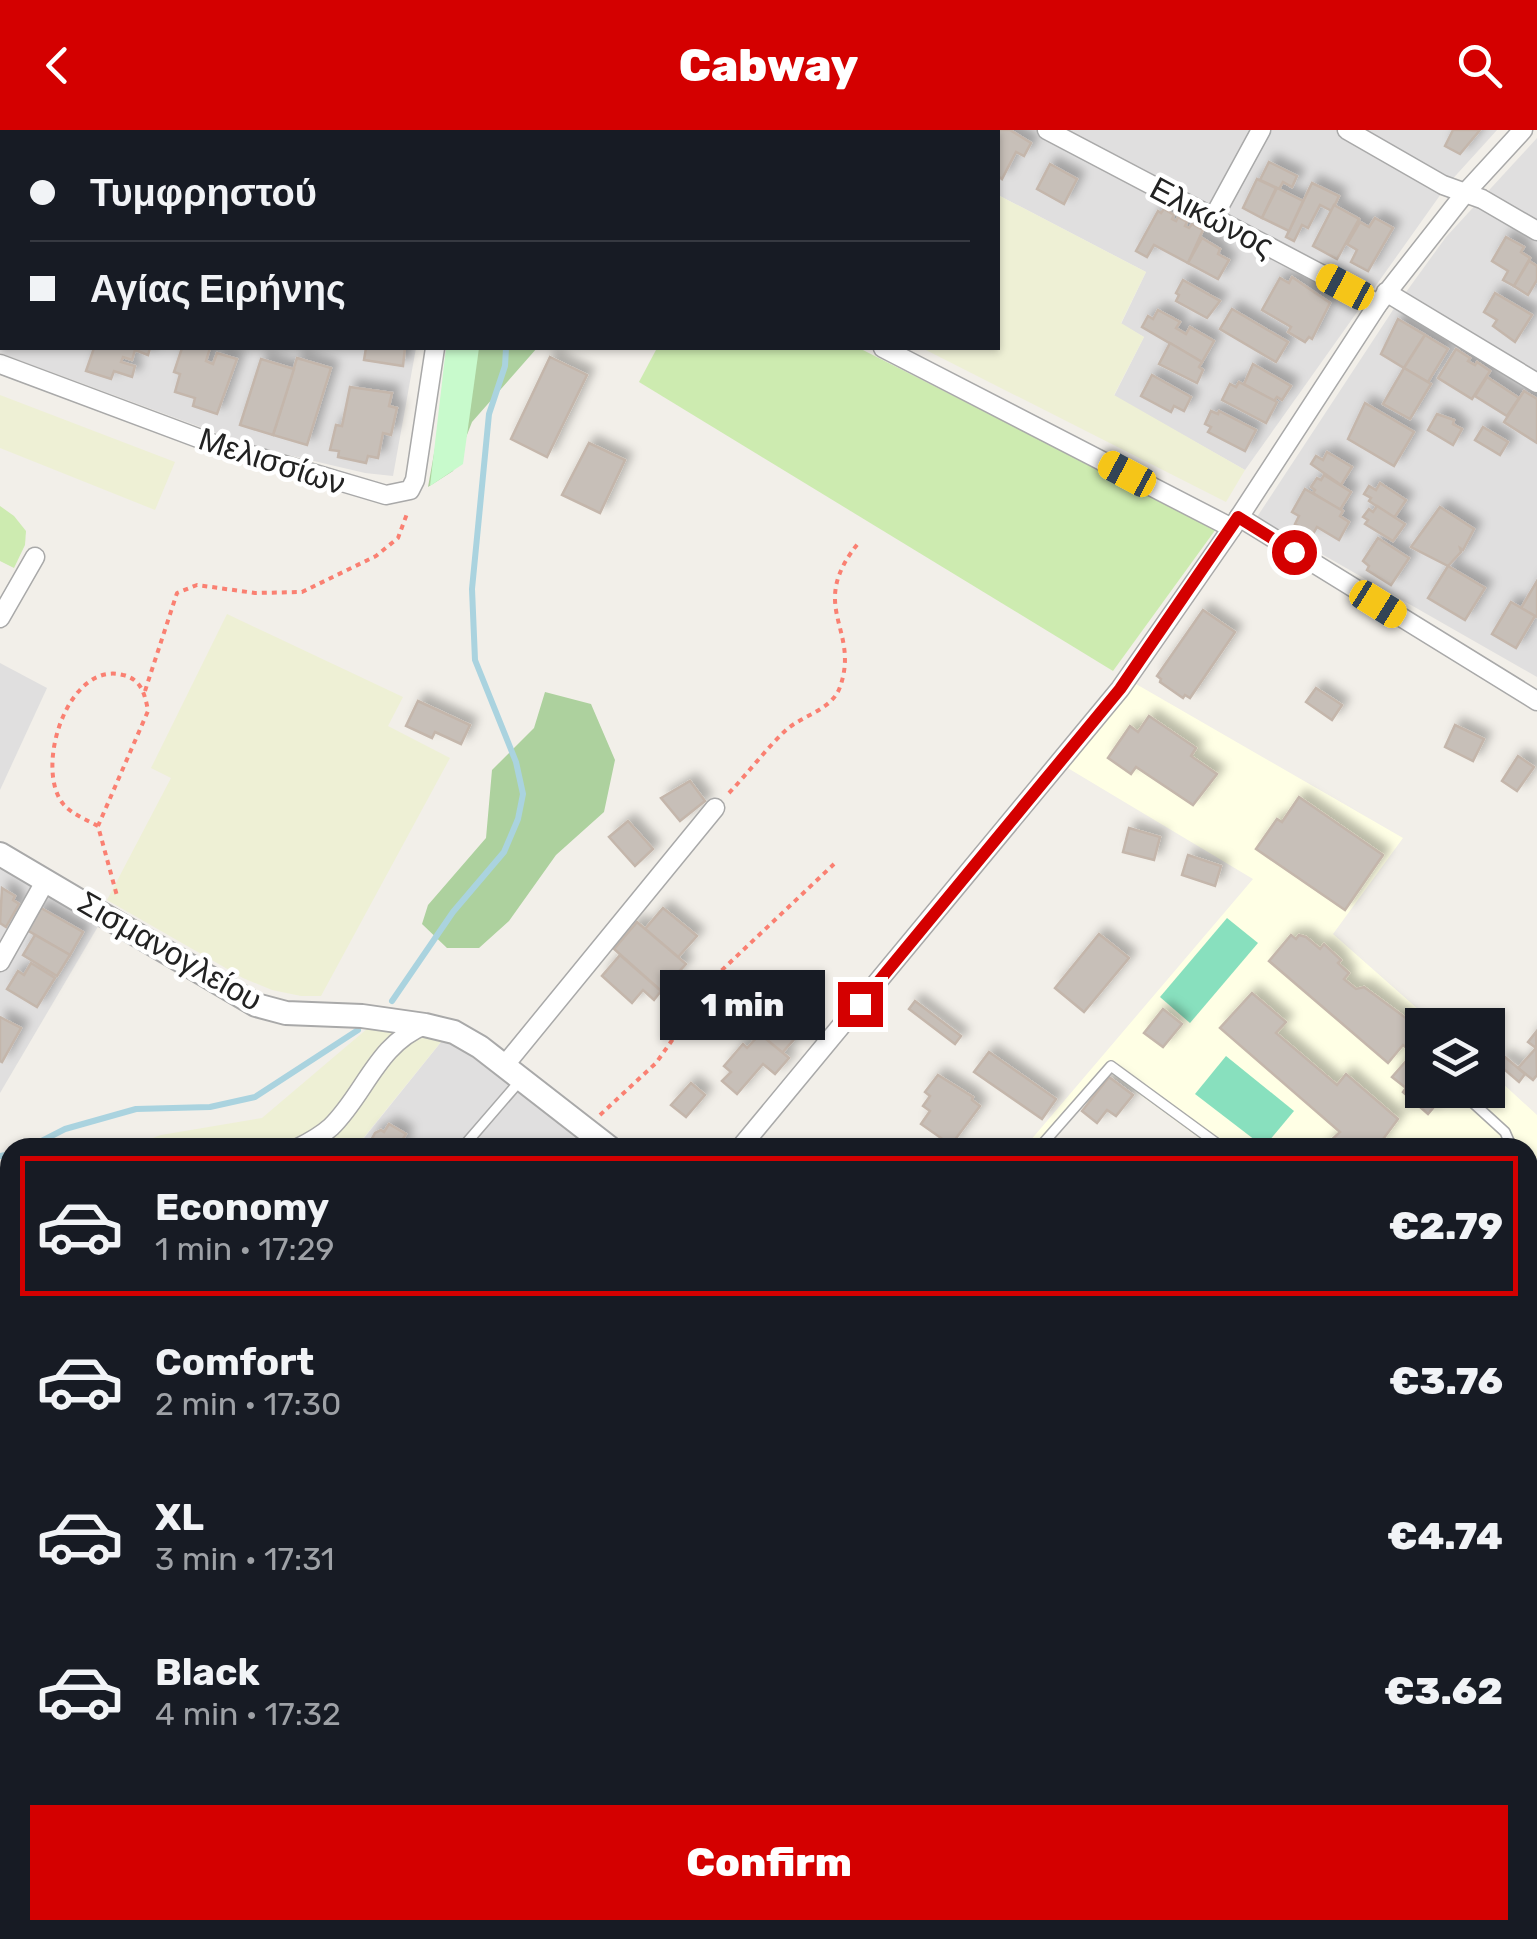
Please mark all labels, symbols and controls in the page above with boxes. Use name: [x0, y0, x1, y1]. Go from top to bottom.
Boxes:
icon: back: [30, 38, 85, 93]
icon: search: [1452, 38, 1507, 93]
text: Cabway: [679, 39, 858, 92]
street label: Ελικώνος: [1144, 169, 1280, 265]
text: Τυμφρηστού: [90, 170, 317, 216]
car: [1311, 260, 1379, 314]
text: Αγίας Ειρήνης: [90, 266, 346, 312]
street label: Μελισσίων: [194, 420, 350, 502]
car: [1093, 447, 1161, 501]
route start: [1272, 530, 1317, 575]
car: [1345, 575, 1411, 633]
street label: Σισμανογλείου: [71, 883, 269, 1019]
callout: 1 min: [660, 969, 825, 1039]
route end: [838, 982, 883, 1027]
text: 1 min: [701, 986, 784, 1024]
map controls: [1405, 1008, 1505, 1108]
button: layers: [1405, 1008, 1505, 1108]
icon: car: [35, 1181, 125, 1271]
text: Economy: [155, 1184, 329, 1230]
text: €2.79: [1389, 1203, 1503, 1249]
text: 1 min · 17:29: [155, 1230, 334, 1268]
icon: car: [35, 1336, 125, 1426]
text: Comfort: [155, 1339, 314, 1385]
text: €3.76: [1389, 1358, 1503, 1404]
text: 2 min · 17:30: [155, 1385, 341, 1423]
icon: car: [35, 1491, 125, 1581]
text: XL: [155, 1494, 204, 1540]
text: €4.74: [1387, 1513, 1503, 1559]
text: 3 min · 17:31: [155, 1540, 335, 1578]
icon: car: [35, 1646, 125, 1736]
text: Black: [155, 1649, 260, 1695]
text: €3.62: [1384, 1668, 1503, 1714]
text: 4 min · 17:32: [155, 1695, 341, 1733]
button: Confirm: [30, 1805, 1508, 1920]

